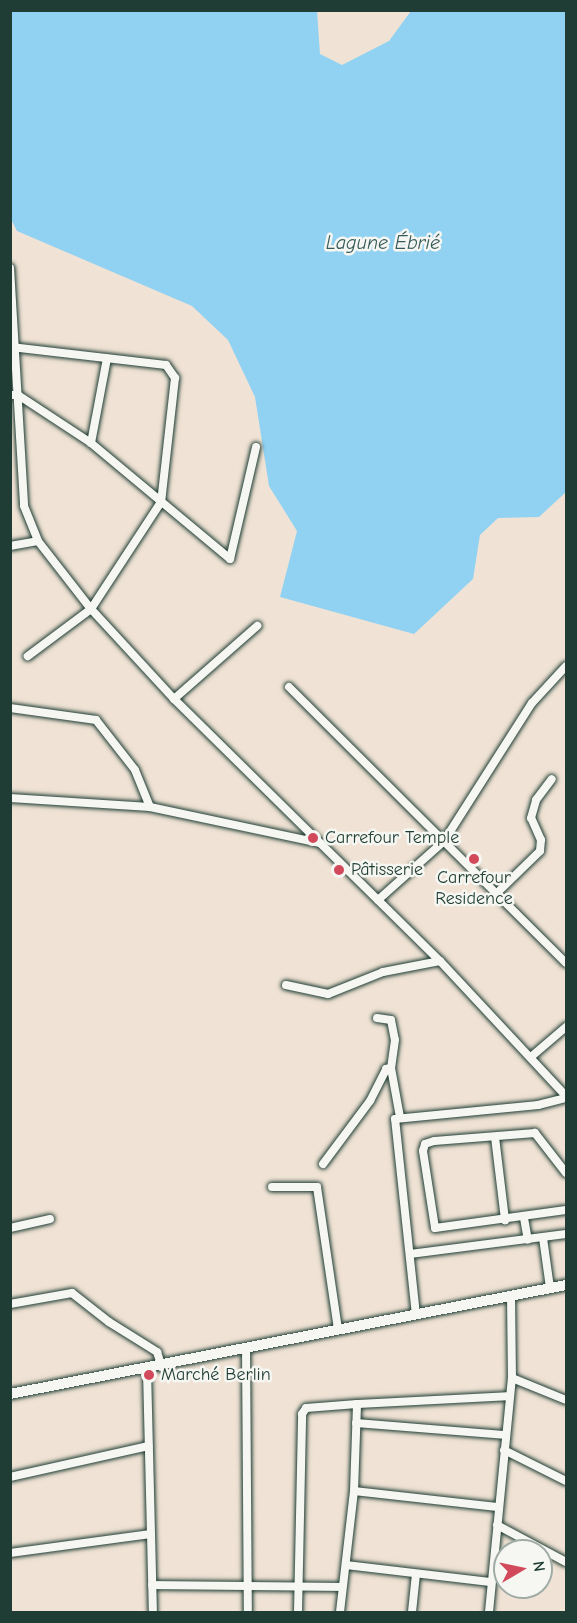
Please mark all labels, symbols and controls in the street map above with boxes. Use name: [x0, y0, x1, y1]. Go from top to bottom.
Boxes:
water label: Lagune Ébrié: [326, 230, 440, 254]
place label: Carrefour Temple: [325, 827, 459, 849]
marker: Carrefour Temple: [306, 831, 320, 845]
marker: Carrefour Residence: [467, 852, 481, 866]
place label: Pâtisserie: [351, 859, 423, 881]
marker: Pâtisserie: [332, 863, 346, 877]
place label: Carrefour Residence: [435, 868, 513, 910]
place label: Marché Berlin: [161, 1364, 271, 1386]
marker: Marché Berlin: [142, 1368, 156, 1382]
north arrow: [493, 1539, 553, 1599]
text: N: [529, 1560, 549, 1573]

